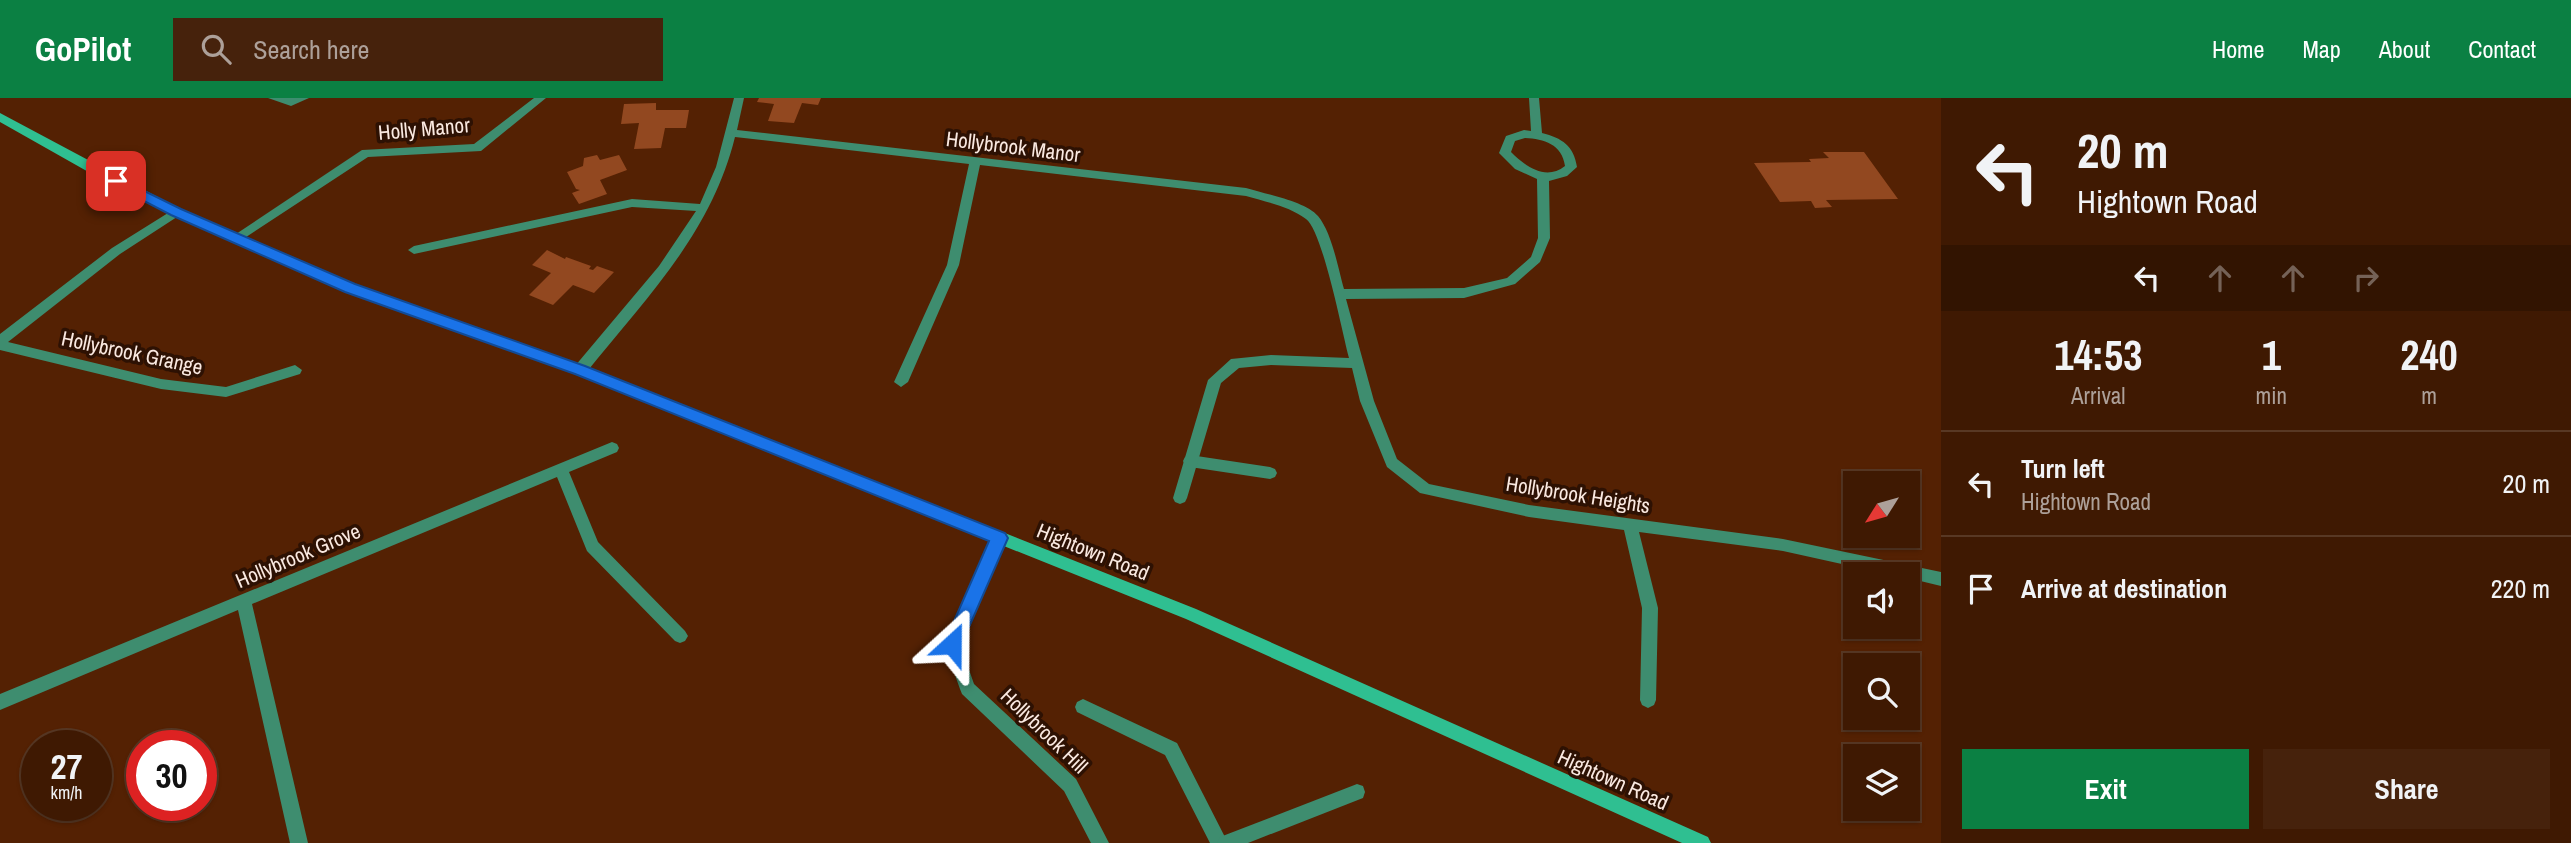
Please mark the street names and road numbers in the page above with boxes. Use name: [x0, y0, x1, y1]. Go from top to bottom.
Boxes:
street label: Holly Manor: [377, 110, 471, 147]
street label: Hollybrook Manor: [944, 124, 1082, 169]
street label: Hollybrook Grange: [59, 323, 205, 382]
street label: Hollybrook Heights: [1504, 469, 1652, 520]
street label: Hollybrook Grove: [231, 516, 365, 595]
street label: Hightown Road: [1033, 516, 1154, 587]
street label: Hollybrook Hill: [994, 682, 1094, 780]
street label: Hightown Road: [1553, 742, 1673, 817]

